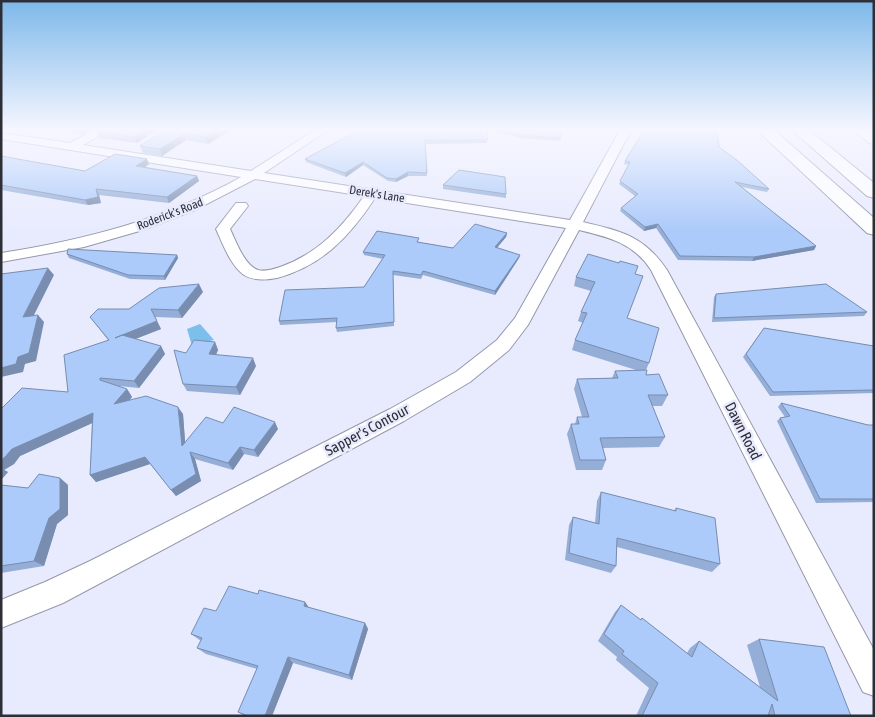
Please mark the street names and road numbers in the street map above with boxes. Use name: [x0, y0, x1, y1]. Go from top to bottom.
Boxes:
street label: Derek's Lane: [348, 183, 406, 205]
street label: Roderick's Road: [135, 195, 205, 233]
street label: Dawn Road: [722, 399, 765, 462]
street label: Sapper's Contour: [322, 400, 412, 459]

